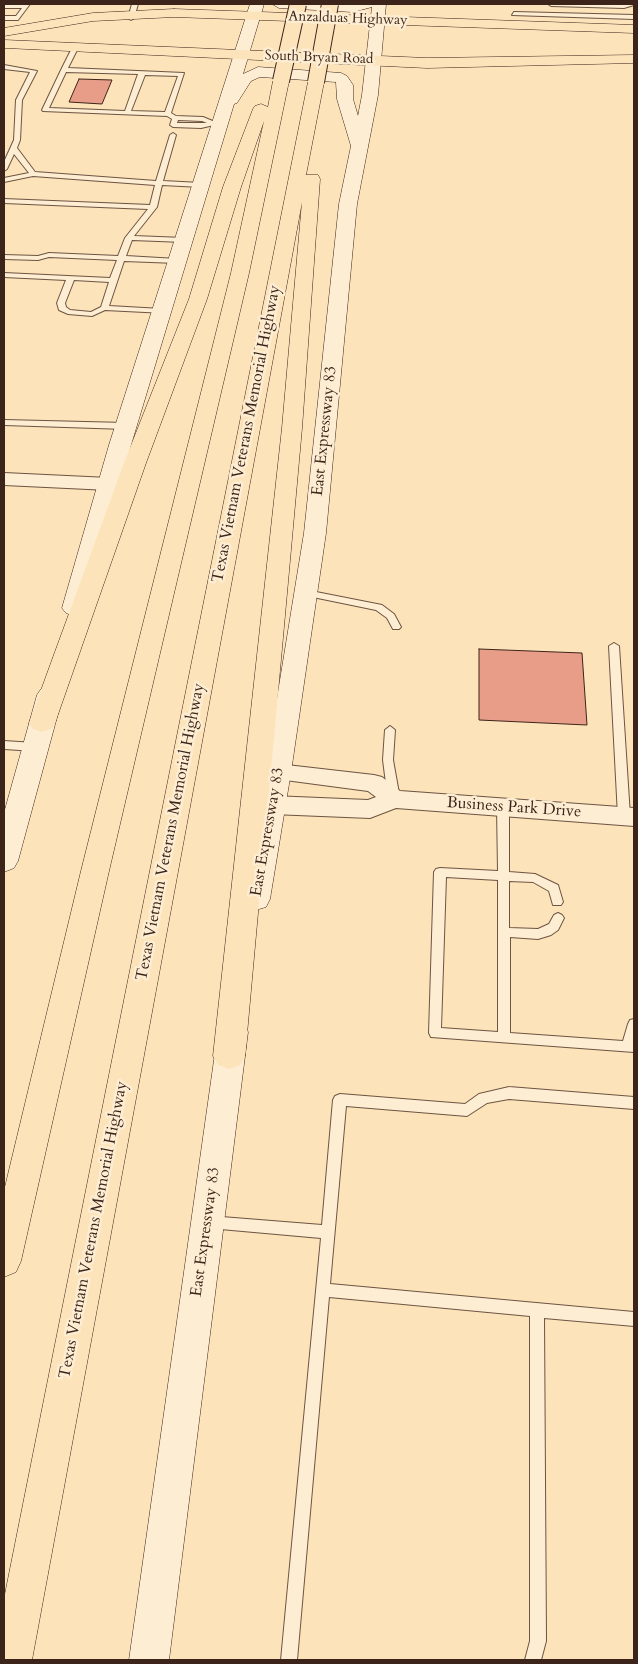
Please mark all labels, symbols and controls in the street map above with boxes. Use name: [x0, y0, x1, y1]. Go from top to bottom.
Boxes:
street label: Anzalduas Highway: [288, 9, 408, 29]
street label: South Bryan Road: [264, 48, 374, 68]
street label: Texas Vietnam Veterans Memorial Highway: [209, 284, 285, 584]
street label: East Expressway 83: [309, 365, 341, 497]
street label: Texas Vietnam Veterans Memorial Highway: [133, 682, 209, 982]
street label: East Expressway 83: [247, 766, 289, 898]
street label: Business Park Drive: [446, 794, 582, 822]
street label: Texas Vietnam Veterans Memorial Highway: [56, 1080, 132, 1380]
street label: East Expressway 83: [187, 1166, 225, 1298]

